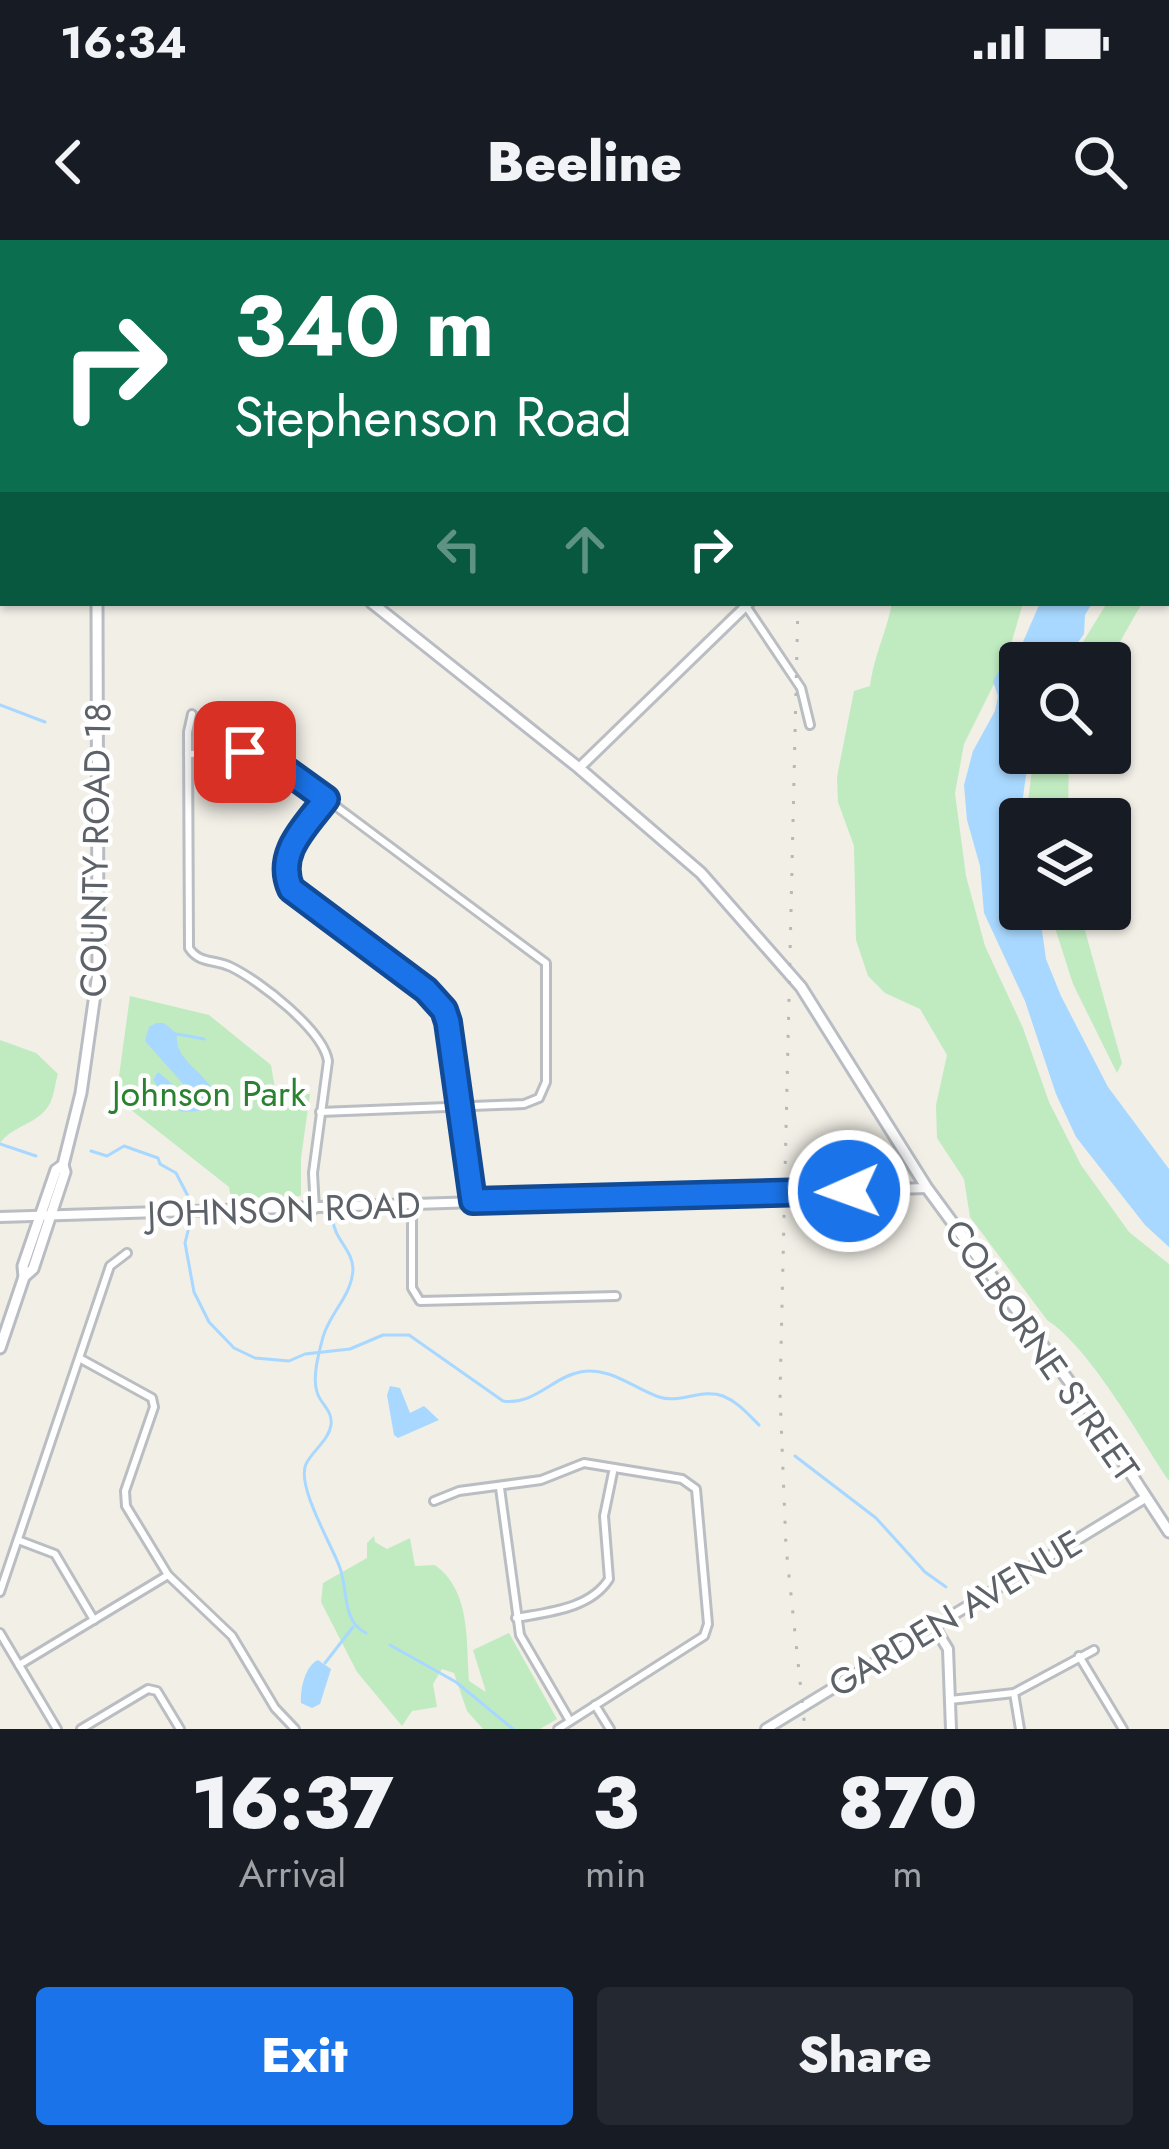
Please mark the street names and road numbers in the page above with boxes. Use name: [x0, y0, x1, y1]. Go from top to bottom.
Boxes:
street label: COUNTY ROAD 18: [66, 702, 124, 998]
street label: JOHNSON ROAD: [142, 1178, 422, 1240]
street label: COLBORNE STREET: [932, 1208, 1152, 1492]
street label: GARDEN AVENUE: [818, 1517, 1092, 1709]

